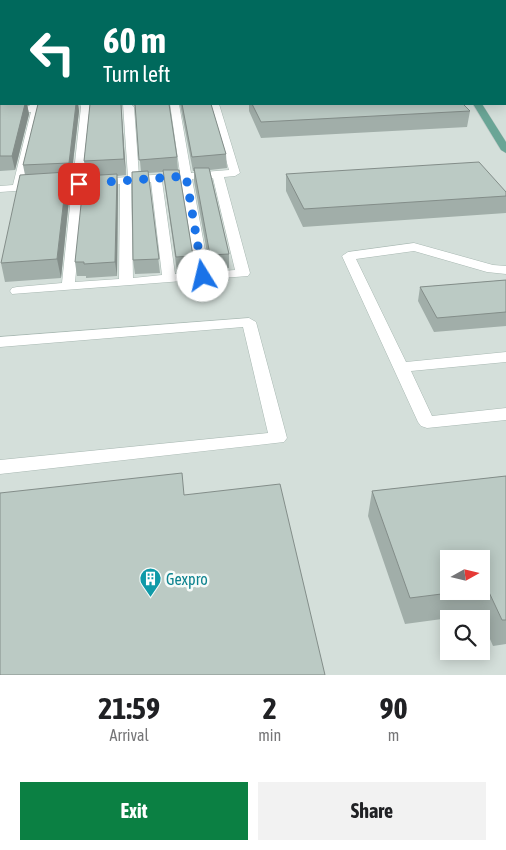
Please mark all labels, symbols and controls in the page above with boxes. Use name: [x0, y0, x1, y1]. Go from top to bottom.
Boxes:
icon: left: [20, 20, 85, 85]
text: 60 m: [103, 20, 166, 60]
text: Turn left: [103, 61, 170, 87]
pin: [58, 163, 100, 205]
icon: arrive: [65, 170, 93, 198]
position arrow: [176, 249, 228, 301]
north arrow: [440, 550, 490, 600]
map controls: [440, 550, 490, 660]
building icon: Gexpro: [138, 567, 162, 598]
place label: Gexpro: [166, 570, 208, 589]
button: search: [440, 610, 490, 660]
text: 21:59: [98, 691, 160, 725]
text: 2: [263, 691, 277, 725]
text: 90: [380, 691, 408, 725]
text: Arrival: [110, 726, 149, 744]
text: min: [258, 726, 281, 744]
text: m: [388, 726, 399, 744]
button: Exit: [20, 782, 248, 840]
button: Share: [258, 782, 486, 840]

